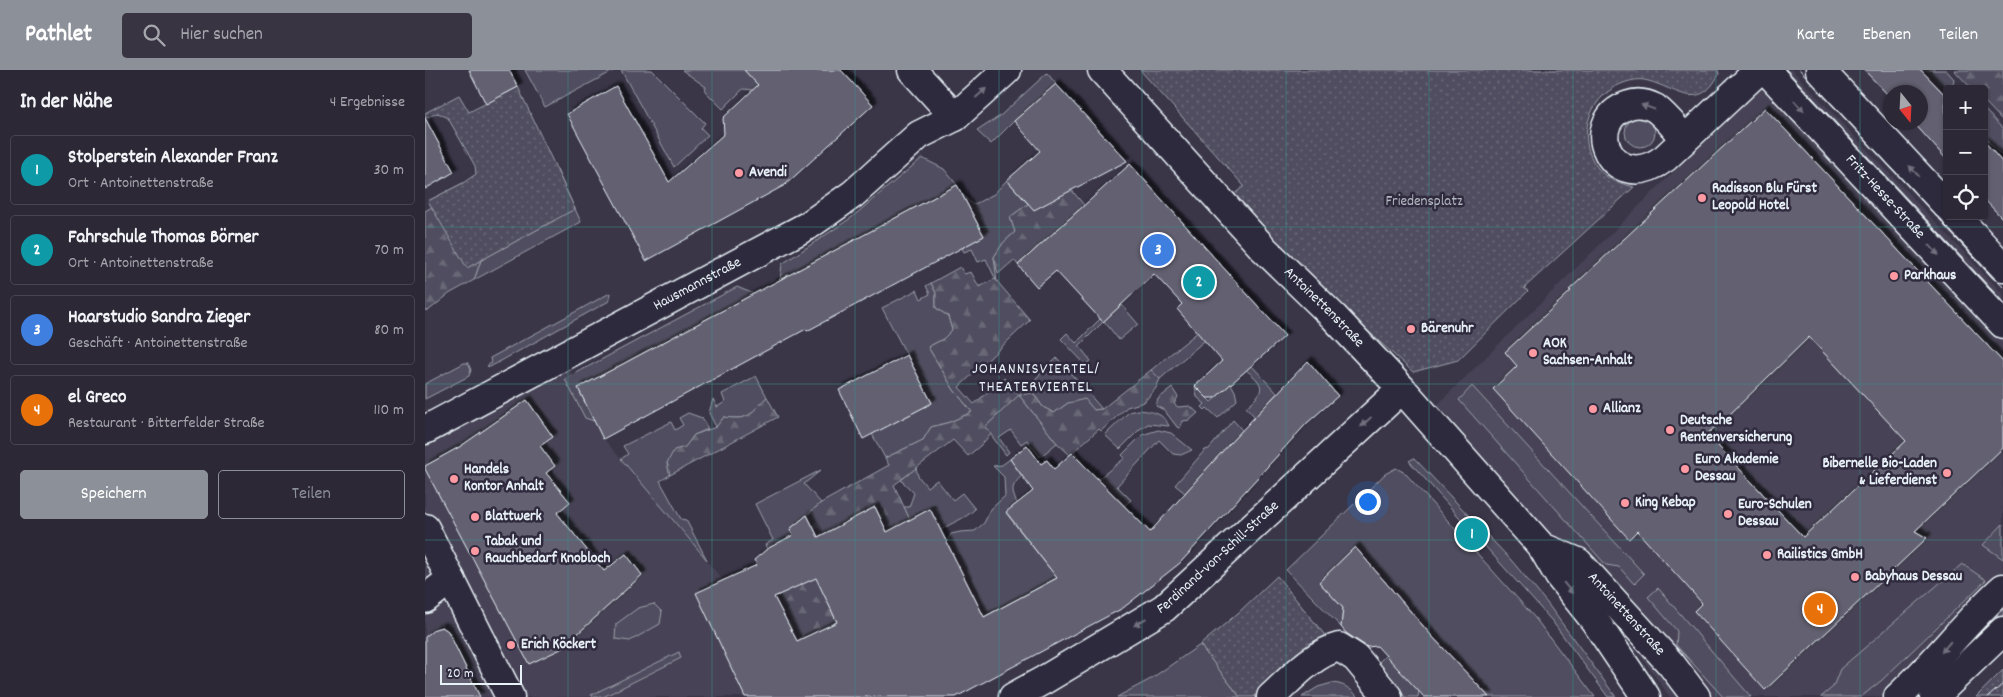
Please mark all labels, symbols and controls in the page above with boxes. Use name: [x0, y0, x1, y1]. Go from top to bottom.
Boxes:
search box: [122, 13, 472, 58]
text: Pathlet: [25, 18, 92, 52]
icon: search: [140, 21, 168, 49]
text: Hier suchen: [180, 22, 263, 49]
text: Karte: [1797, 23, 1835, 48]
text: Ebenen: [1863, 23, 1911, 48]
text: Teilen: [1939, 23, 1978, 48]
north arrow: [1883, 85, 1928, 130]
map controls: [1943, 85, 1988, 220]
button: +: [1943, 85, 1988, 130]
one-way arrow: [974, 87, 986, 99]
text: In der Nähe: [20, 88, 112, 118]
text: 4 Ergebnisse: [330, 91, 405, 114]
one-way arrow: [1793, 99, 1805, 111]
one-way arrow: [1640, 103, 1655, 111]
button: −: [1943, 130, 1988, 175]
text: Stolperstein Alexander Franz: [68, 145, 278, 172]
street label: Fritz-Hesse-Straße: [1840, 150, 1930, 245]
text: 1: [35, 159, 39, 182]
text: 30 m: [374, 159, 404, 182]
place label: Avendi: [749, 162, 787, 184]
one-way arrow: [1908, 164, 1919, 177]
marker: Avendi: [733, 167, 745, 179]
text: Ort · Antoinettenstraße: [68, 172, 214, 195]
button: locate: [1943, 175, 1988, 220]
place label: Radisson Blu Fürst Leopold Hotel: [1712, 178, 1817, 217]
park label: Friedensplatz: [1385, 191, 1463, 213]
marker: Radisson Blu Fürst Leopold Hotel: [1696, 192, 1708, 204]
text: Fahrschule Thomas Börner: [68, 225, 259, 252]
pin: 3: [1142, 231, 1174, 269]
text: 2: [34, 239, 41, 262]
text: 70 m: [374, 239, 404, 262]
one-way arrow: [1928, 243, 1940, 255]
text: Ort · Antoinettenstraße: [68, 252, 214, 275]
street label: Hausmannstraße: [650, 252, 746, 317]
street label: Antoinettenstraße: [1278, 262, 1369, 353]
pin: 2: [1183, 263, 1215, 301]
place label: Parkhaus: [1904, 265, 1956, 287]
marker: Parkhaus: [1888, 270, 1900, 282]
text: Haarstudio Sandra Zieger: [68, 305, 250, 332]
place label: Bärenuhr: [1421, 318, 1474, 340]
text: 3: [33, 319, 41, 342]
text: 80 m: [374, 319, 404, 342]
marker: Bärenuhr: [1405, 323, 1417, 335]
text: Geschäft · Antoinettenstraße: [68, 332, 248, 355]
place label: AOK Sachsen-Anhalt: [1543, 333, 1633, 372]
marker: AOK Sachsen-Anhalt: [1527, 347, 1539, 359]
district label: JOHANNISVIERTEL/ THEATERVIERTEL: [972, 358, 1100, 399]
text: el Greco: [68, 385, 126, 412]
place label: Allianz: [1603, 398, 1641, 420]
text: 4: [34, 399, 40, 422]
text: 110 m: [374, 399, 404, 422]
marker: Allianz: [1587, 403, 1599, 415]
place label: Deutsche Rentenversicherung: [1680, 410, 1793, 449]
text: Restaurant · Bitterfelder Straße: [68, 412, 265, 435]
one-way arrow: [1360, 416, 1372, 428]
marker: Deutsche Rentenversicherung: [1664, 424, 1676, 436]
place label: Euro Akademie Dessau: [1695, 449, 1779, 488]
place label: Bibernelle Bio-Laden & Lieferdienst: [1822, 453, 1937, 492]
place label: Handels Kontor Anhalt: [464, 459, 544, 498]
marker: Euro Akademie Dessau: [1679, 463, 1691, 475]
marker: Bibernelle Bio-Laden & Lieferdienst: [1941, 467, 1953, 479]
button: Speichern: [20, 470, 208, 519]
button: Teilen: [218, 470, 405, 519]
marker: Handels Kontor Anhalt: [448, 473, 460, 485]
your location: [1355, 489, 1381, 515]
place label: King Kebap: [1635, 492, 1696, 514]
place label: Euro-Schulen Dessau: [1738, 494, 1812, 533]
street label: Ferdinand-von-Schill-Straße: [1153, 496, 1285, 621]
marker: King Kebap: [1619, 497, 1631, 509]
place label: Blattwerk: [485, 506, 542, 528]
marker: Euro-Schulen Dessau: [1722, 508, 1734, 520]
marker: Blattwerk: [469, 511, 481, 523]
pin: 1: [1456, 515, 1488, 553]
place label: Tabak und Rauchbedarf Knobloch: [485, 531, 610, 570]
place label: Railistics GmbH: [1777, 544, 1863, 566]
marker: Tabak und Rauchbedarf Knobloch: [469, 545, 481, 557]
marker: Railistics GmbH: [1761, 549, 1773, 561]
place label: Babyhaus Dessau: [1865, 566, 1963, 588]
street label: Antoinettenstraße: [1582, 568, 1670, 662]
marker: Babyhaus Dessau: [1849, 571, 1861, 583]
one-way arrow: [1563, 581, 1574, 594]
pin: 4: [1804, 590, 1836, 628]
one-way arrow: [1133, 618, 1147, 627]
place label: Erich Köckert: [521, 634, 596, 656]
marker: Erich Köckert: [505, 639, 517, 651]
one-way arrow: [1940, 640, 1951, 653]
scale bar: [440, 662, 523, 685]
text: 20 m: [447, 664, 474, 684]

